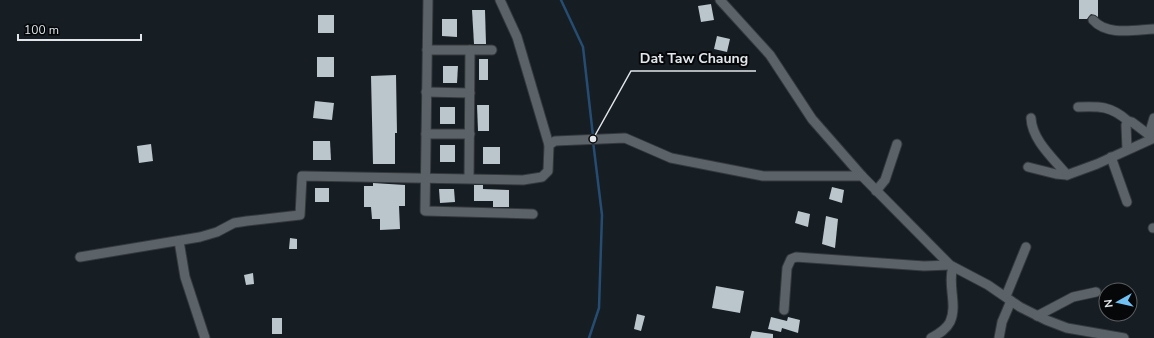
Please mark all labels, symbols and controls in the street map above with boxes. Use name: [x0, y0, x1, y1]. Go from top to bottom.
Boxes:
scale bar: [18, 16, 141, 42]
text: 100 m: [24, 22, 59, 38]
callout: Dat Taw Chaung: [631, 45, 756, 71]
text: Dat Taw Chaung: [640, 49, 748, 68]
north arrow: [1098, 282, 1138, 322]
text: N: [1101, 298, 1117, 308]

